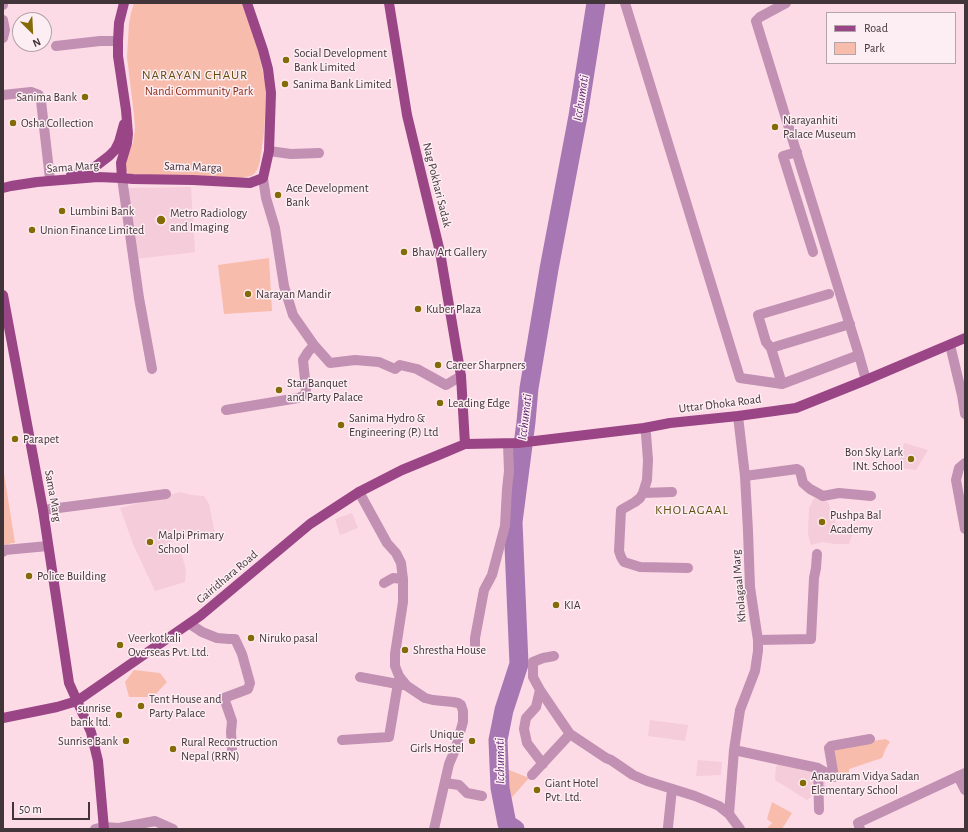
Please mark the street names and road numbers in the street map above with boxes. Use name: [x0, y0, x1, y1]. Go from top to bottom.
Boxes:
street label: Nag Pokhari Sadak: [419, 141, 455, 229]
street label: Sama Marg: [46, 158, 100, 176]
street label: Sama Marga: [164, 159, 222, 175]
street label: Uttar Dhoka Road: [678, 392, 762, 416]
street label: Sama Marg: [41, 469, 65, 523]
street label: Gairidhara Road: [194, 547, 260, 607]
street label: Kholagaal Marg: [729, 549, 749, 623]

